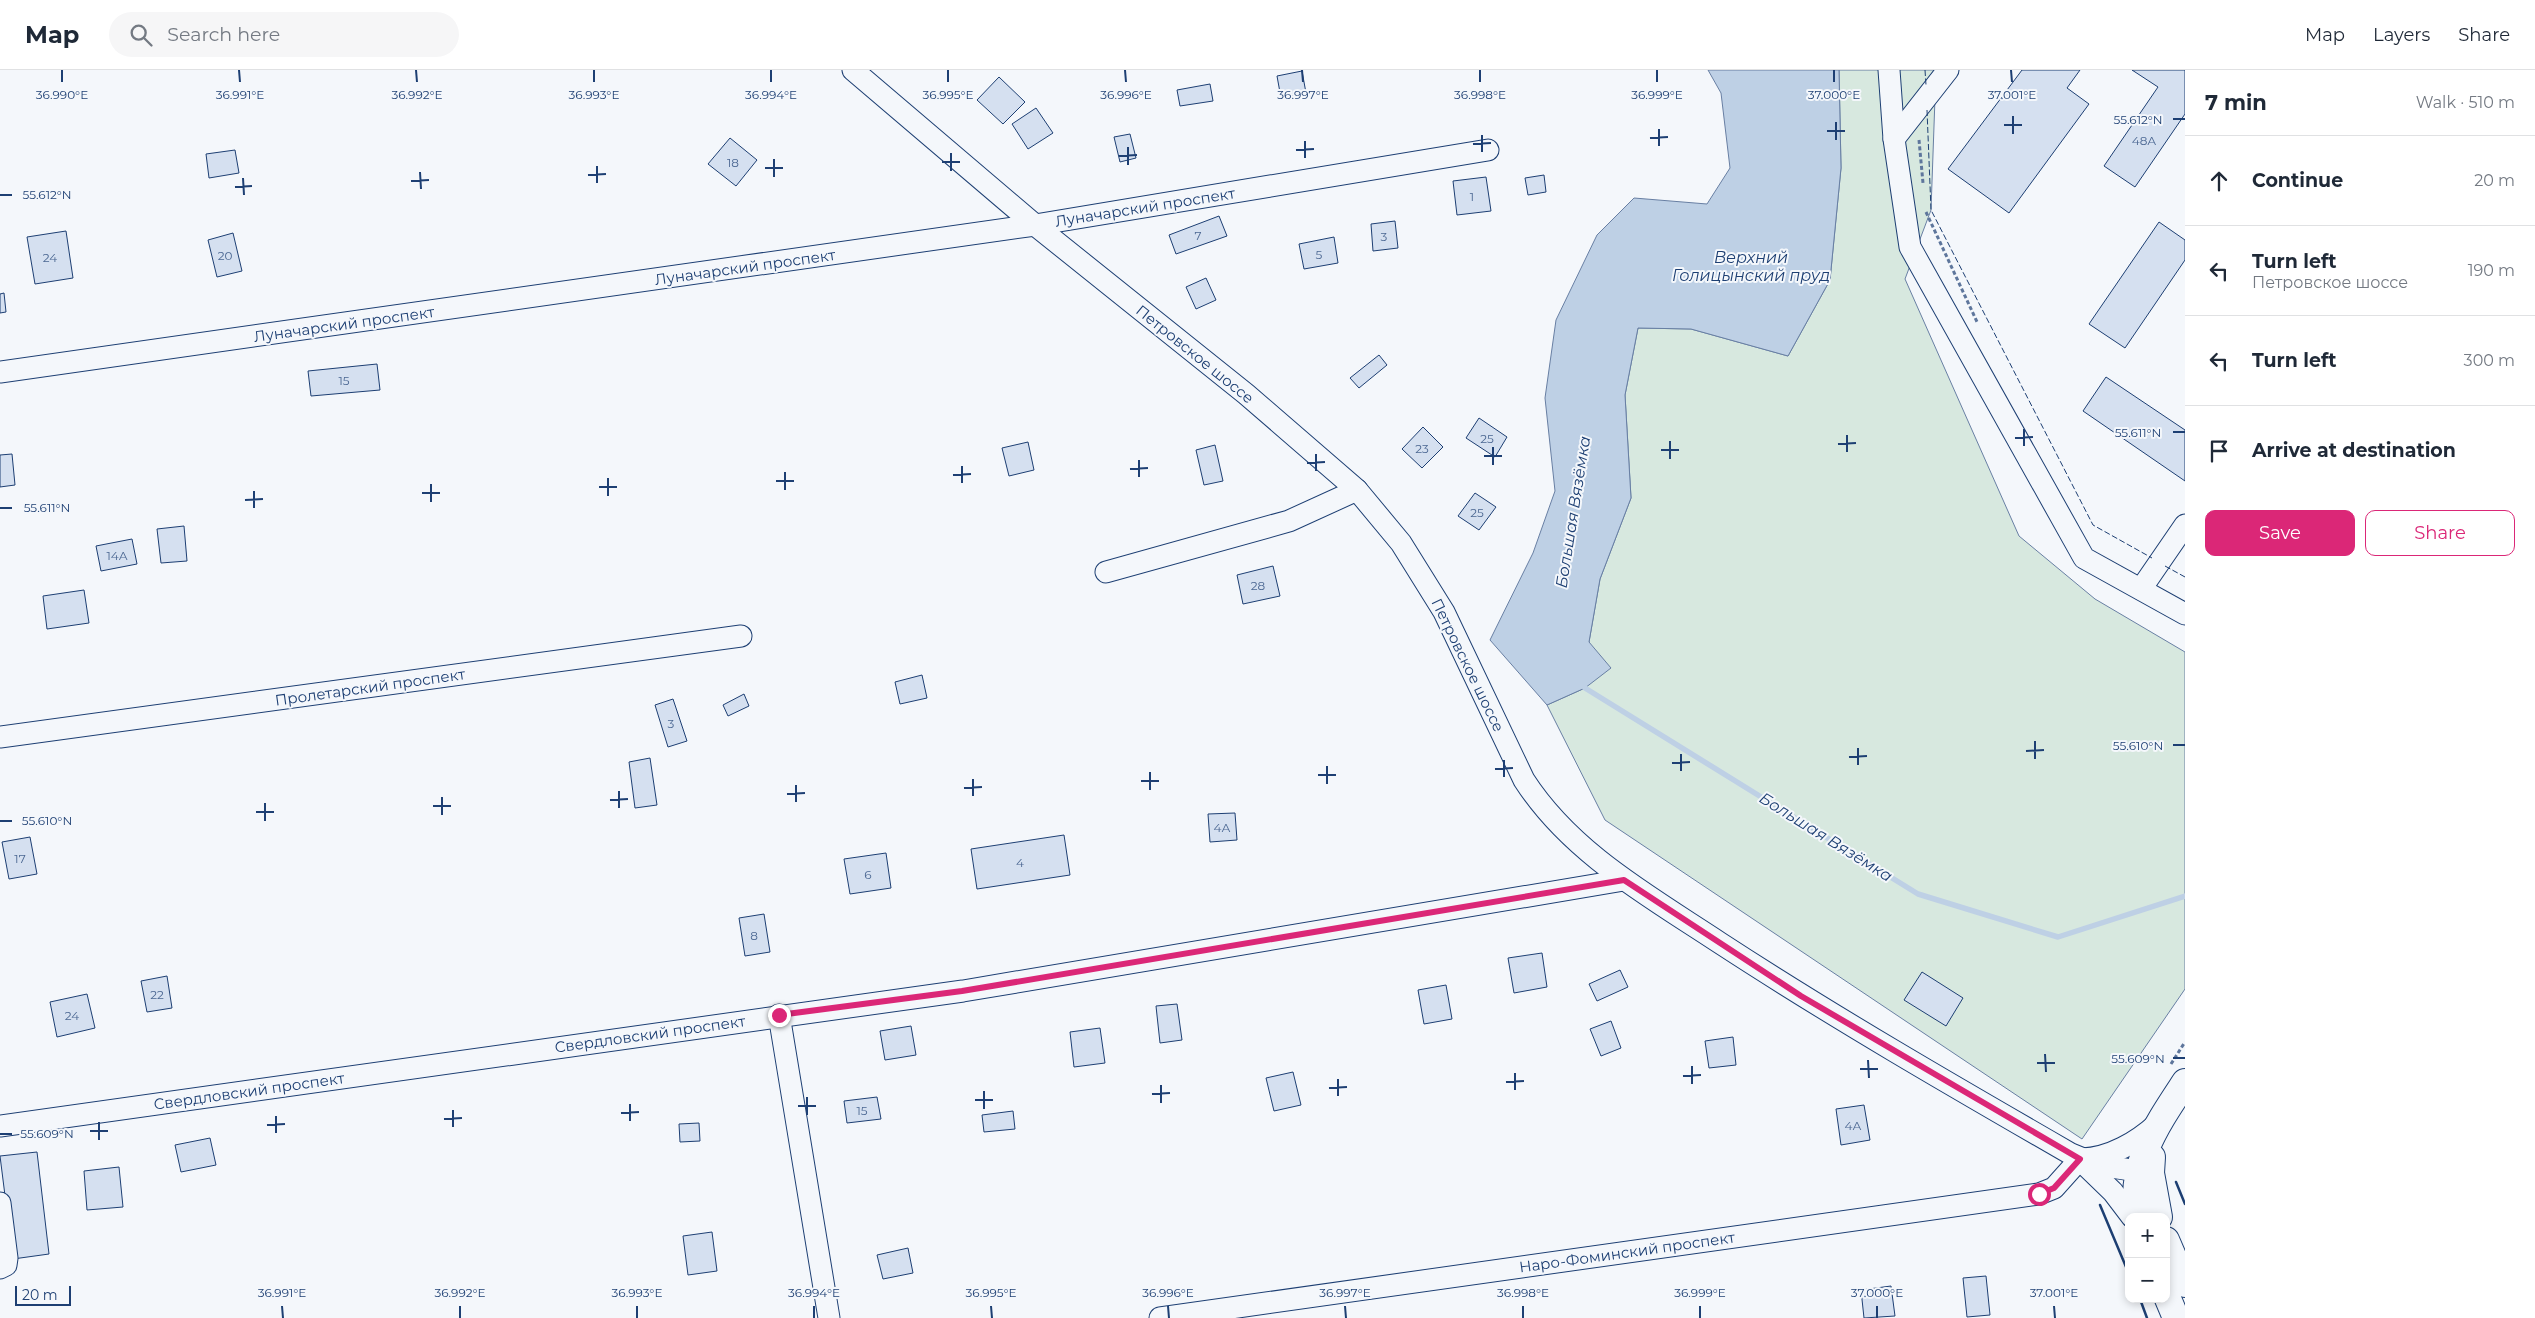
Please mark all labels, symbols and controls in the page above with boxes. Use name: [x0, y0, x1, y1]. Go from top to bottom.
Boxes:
search box: [109, 12, 459, 57]
text: Map: [25, 20, 79, 49]
icon: search: [127, 21, 155, 49]
text: Search here: [167, 23, 280, 46]
text: Map: [2305, 24, 2345, 46]
text: Layers: [2373, 24, 2430, 46]
text: Share: [2458, 24, 2510, 46]
text: 36.990°E: [36, 87, 88, 102]
text: 36.991°E: [216, 87, 264, 102]
text: 36.992°E: [391, 87, 443, 102]
text: 36.993°E: [569, 87, 619, 102]
text: 36.994°E: [745, 87, 797, 102]
text: 36.995°E: [922, 87, 974, 102]
text: 36.996°E: [1100, 87, 1152, 102]
text: 36.997°E: [1277, 87, 1329, 102]
text: 36.998°E: [1454, 87, 1506, 102]
text: 36.999°E: [1631, 87, 1683, 102]
text: 37.000°E: [1808, 87, 1860, 102]
text: 37.001°E: [1988, 87, 2036, 102]
text: 7 min: [2205, 90, 2267, 115]
text: Walk · 510 m: [2416, 93, 2515, 112]
text: 55.612°N: [2113, 112, 2163, 127]
house number: 48А: [2132, 133, 2156, 148]
house number: 18: [727, 155, 739, 170]
icon: ahead: [2205, 167, 2233, 195]
text: Continue: [2252, 169, 2343, 192]
text: 20 m: [2474, 171, 2515, 190]
street label: Луначарский проспект: [1054, 183, 1237, 231]
text: 55.612°N: [22, 187, 72, 202]
house number: 1: [1470, 189, 1474, 204]
house number: 7: [1194, 228, 1202, 243]
house number: 3: [1381, 229, 1388, 244]
street label: Луначарский проспект: [653, 245, 837, 289]
house number: 5: [1316, 247, 1323, 262]
house number: 20: [218, 248, 232, 263]
water label: Верхний Голицынский пруд: [1672, 248, 1830, 285]
house number: 24: [43, 250, 57, 265]
text: Turn left: [2252, 250, 2337, 273]
icon: left: [2205, 257, 2233, 285]
text: 190 m: [2468, 261, 2515, 280]
text: Петровское шоссе: [2252, 273, 2408, 292]
street label: Петровское шоссе: [1132, 301, 1258, 407]
street label: Луначарский проспект: [252, 302, 436, 346]
icon: left: [2205, 347, 2233, 375]
text: Turn left: [2252, 349, 2337, 372]
text: 300 m: [2464, 351, 2515, 370]
house number: 15: [338, 373, 350, 388]
text: 55.611°N: [2115, 425, 2161, 440]
house number: 25: [1480, 431, 1494, 446]
water label: Большая Вязёмка: [1552, 435, 1594, 589]
icon: arrive: [2205, 437, 2233, 465]
text: Arrive at destination: [2252, 439, 2456, 462]
house number: 23: [1415, 441, 1429, 456]
text: 55.611°N: [24, 500, 70, 515]
house number: 25: [1470, 505, 1484, 520]
button: Save: [2205, 510, 2355, 556]
button: Share: [2365, 510, 2515, 556]
house number: 14А: [106, 548, 128, 563]
house number: 28: [1251, 578, 1266, 593]
street label: Петровское шоссе: [1427, 595, 1509, 735]
street label: Пролетарский проспект: [274, 664, 467, 710]
house number: 3: [668, 716, 675, 731]
text: 55.610°N: [2113, 738, 2163, 753]
water label: Большая Вязёмка: [1756, 788, 1896, 886]
text: 55.610°N: [22, 813, 72, 828]
house number: 4А: [1214, 820, 1230, 835]
house number: 17: [14, 851, 26, 866]
house number: 4: [1016, 855, 1024, 870]
house number: 6: [864, 867, 872, 882]
house number: 8: [750, 928, 758, 943]
house number: 22: [150, 987, 164, 1002]
route end: [768, 1004, 791, 1027]
house number: 24: [65, 1008, 79, 1023]
street label: Свердловский проспект: [553, 1011, 747, 1057]
text: 55.609°N: [2111, 1051, 2165, 1066]
street label: Свердловский проспект: [152, 1068, 346, 1114]
house number: 15: [856, 1103, 868, 1118]
house number: 4А: [1845, 1118, 1861, 1133]
text: 55.609°N: [20, 1126, 74, 1141]
route start: [2028, 1183, 2051, 1206]
map controls: [2125, 1213, 2170, 1303]
button: +: [2125, 1213, 2170, 1258]
street label: Наро-Фоминский проспект: [1518, 1227, 1737, 1277]
button: −: [2125, 1258, 2170, 1303]
scale bar: [15, 1283, 71, 1306]
text: 36.991°E: [258, 1285, 306, 1300]
text: 36.992°E: [434, 1285, 486, 1300]
text: 36.993°E: [612, 1285, 662, 1300]
text: 36.994°E: [788, 1285, 840, 1300]
text: 36.995°E: [965, 1285, 1017, 1300]
text: 36.996°E: [1142, 1285, 1194, 1300]
text: 36.997°E: [1319, 1285, 1371, 1300]
text: 36.998°E: [1497, 1285, 1549, 1300]
text: 36.999°E: [1674, 1285, 1726, 1300]
text: 37.000°E: [1851, 1285, 1903, 1300]
text: 37.001°E: [2030, 1285, 2078, 1300]
text: 20 m: [22, 1286, 58, 1304]

